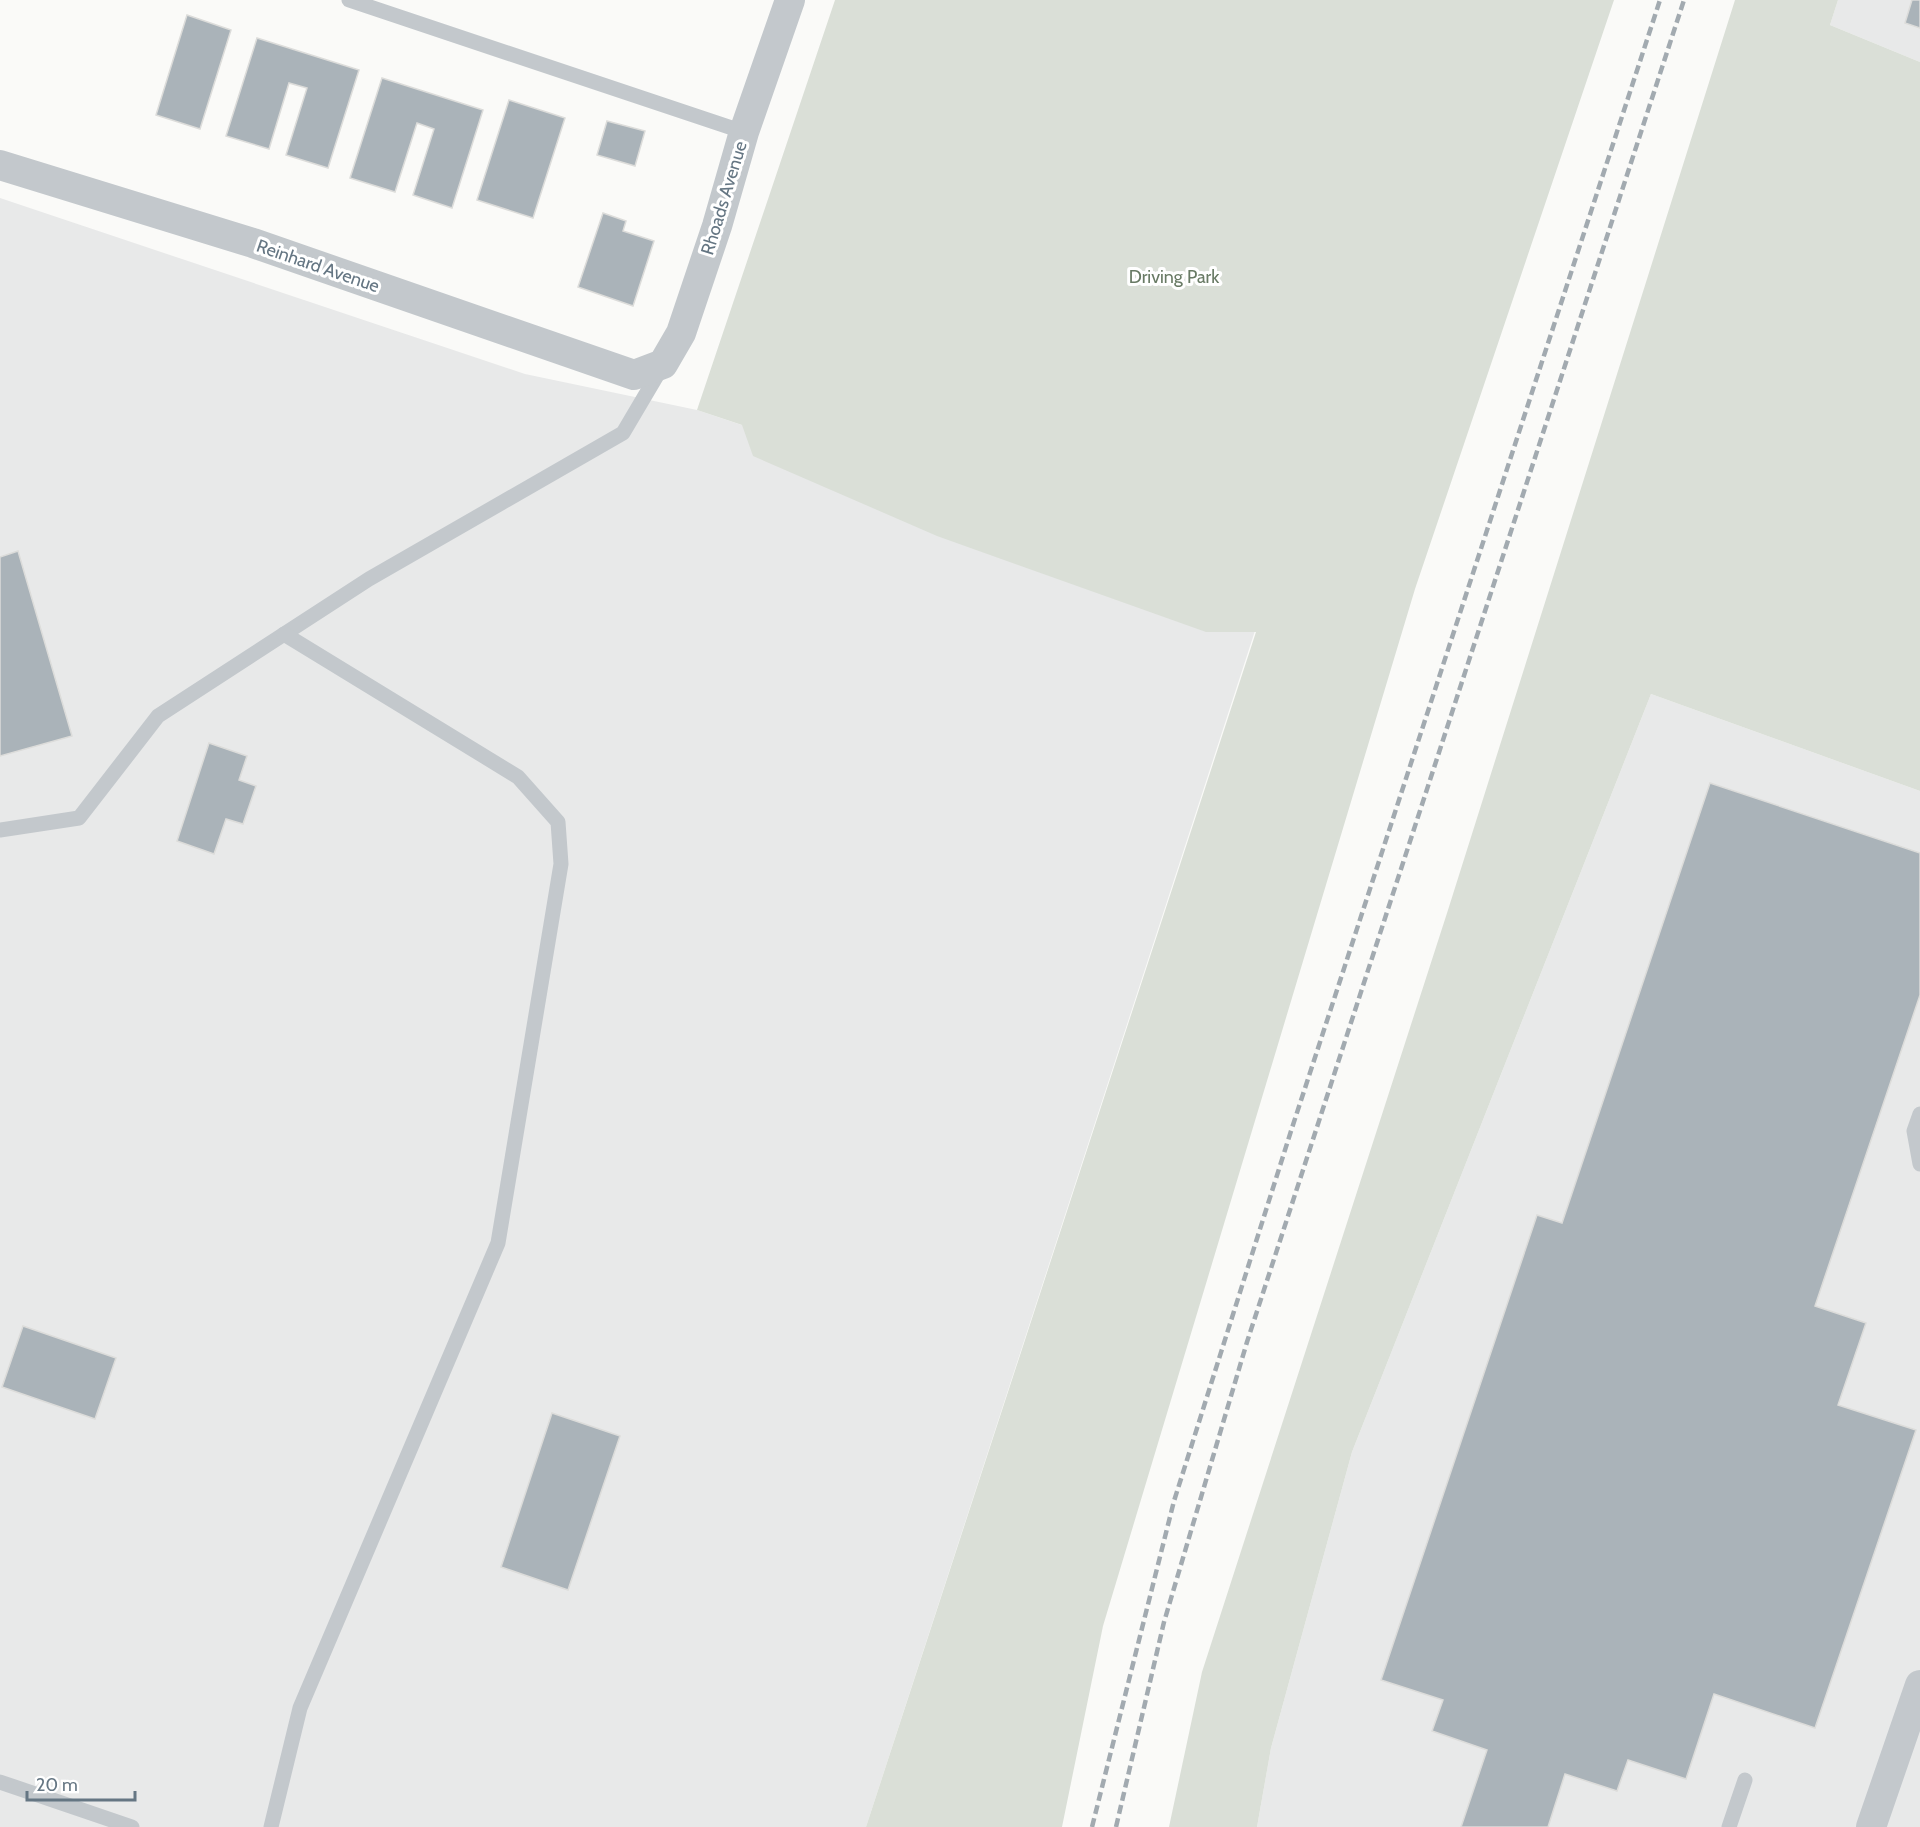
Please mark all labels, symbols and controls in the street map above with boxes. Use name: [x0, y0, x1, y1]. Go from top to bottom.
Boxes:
street label: Rhoads Avenue: [696, 139, 752, 257]
street label: Reinhard Avenue: [254, 235, 382, 297]
park label: Driving Park: [1129, 266, 1220, 288]
scale bar: [27, 1764, 135, 1802]
text: 20 m: [36, 1774, 78, 1796]

